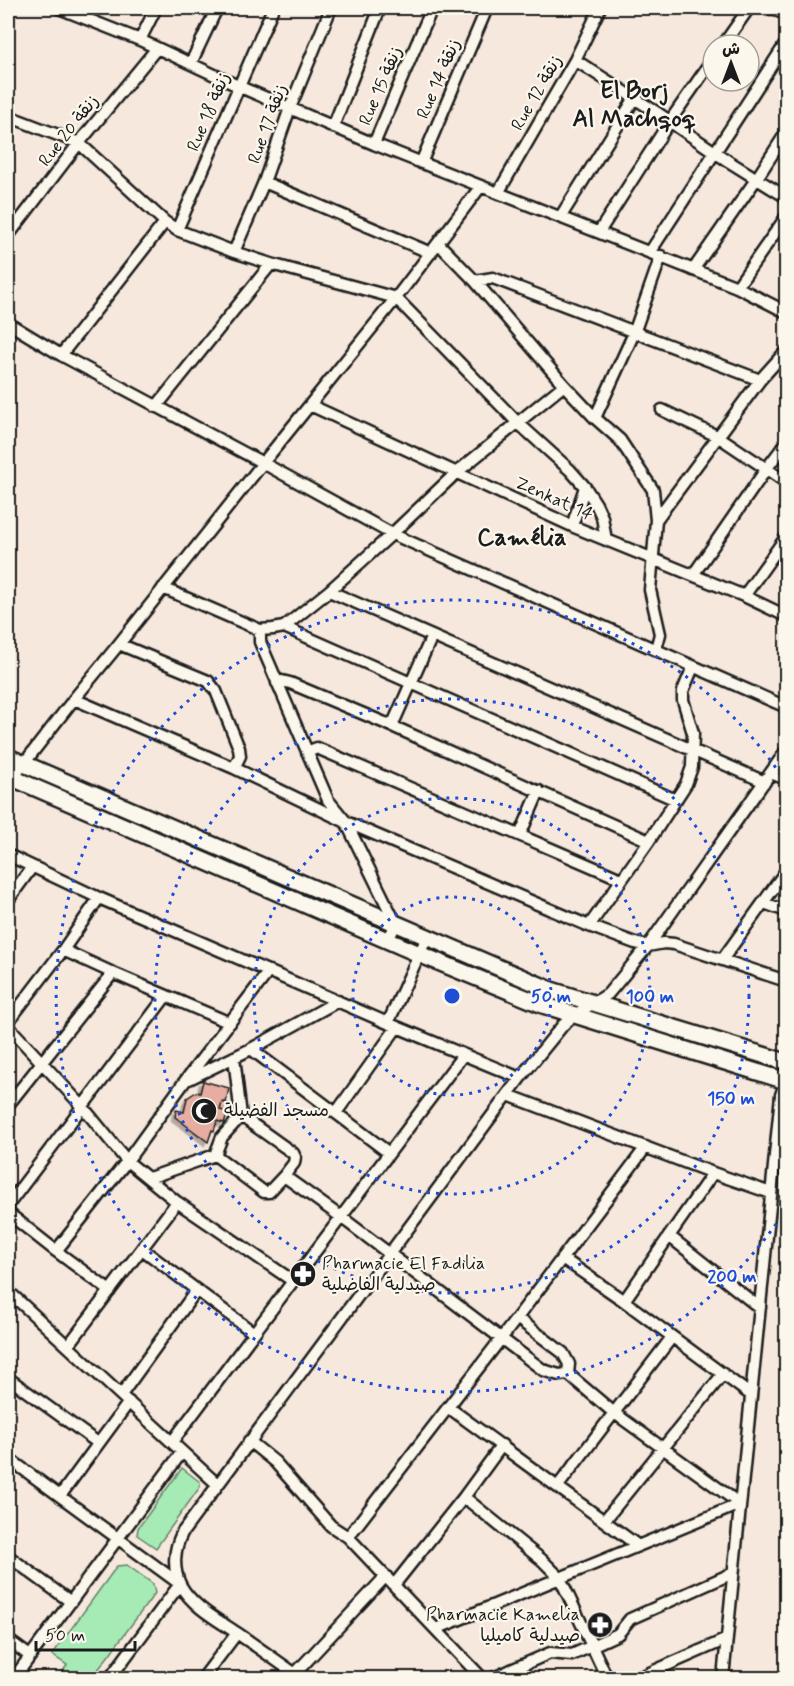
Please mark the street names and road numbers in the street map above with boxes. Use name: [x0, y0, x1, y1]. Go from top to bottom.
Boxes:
street label: Rue 14 زنقة: [411, 35, 467, 123]
street label: Rue 15 زنقة: [354, 43, 408, 129]
street label: Rue 12 زنقة: [506, 51, 568, 135]
street label: Rue 18 زنقة: [182, 69, 236, 155]
street label: Rue 17 زنقة: [243, 81, 293, 167]
street label: Rue 20 زنقة: [33, 90, 105, 172]
street label: Zenkat 14: [511, 471, 597, 527]

